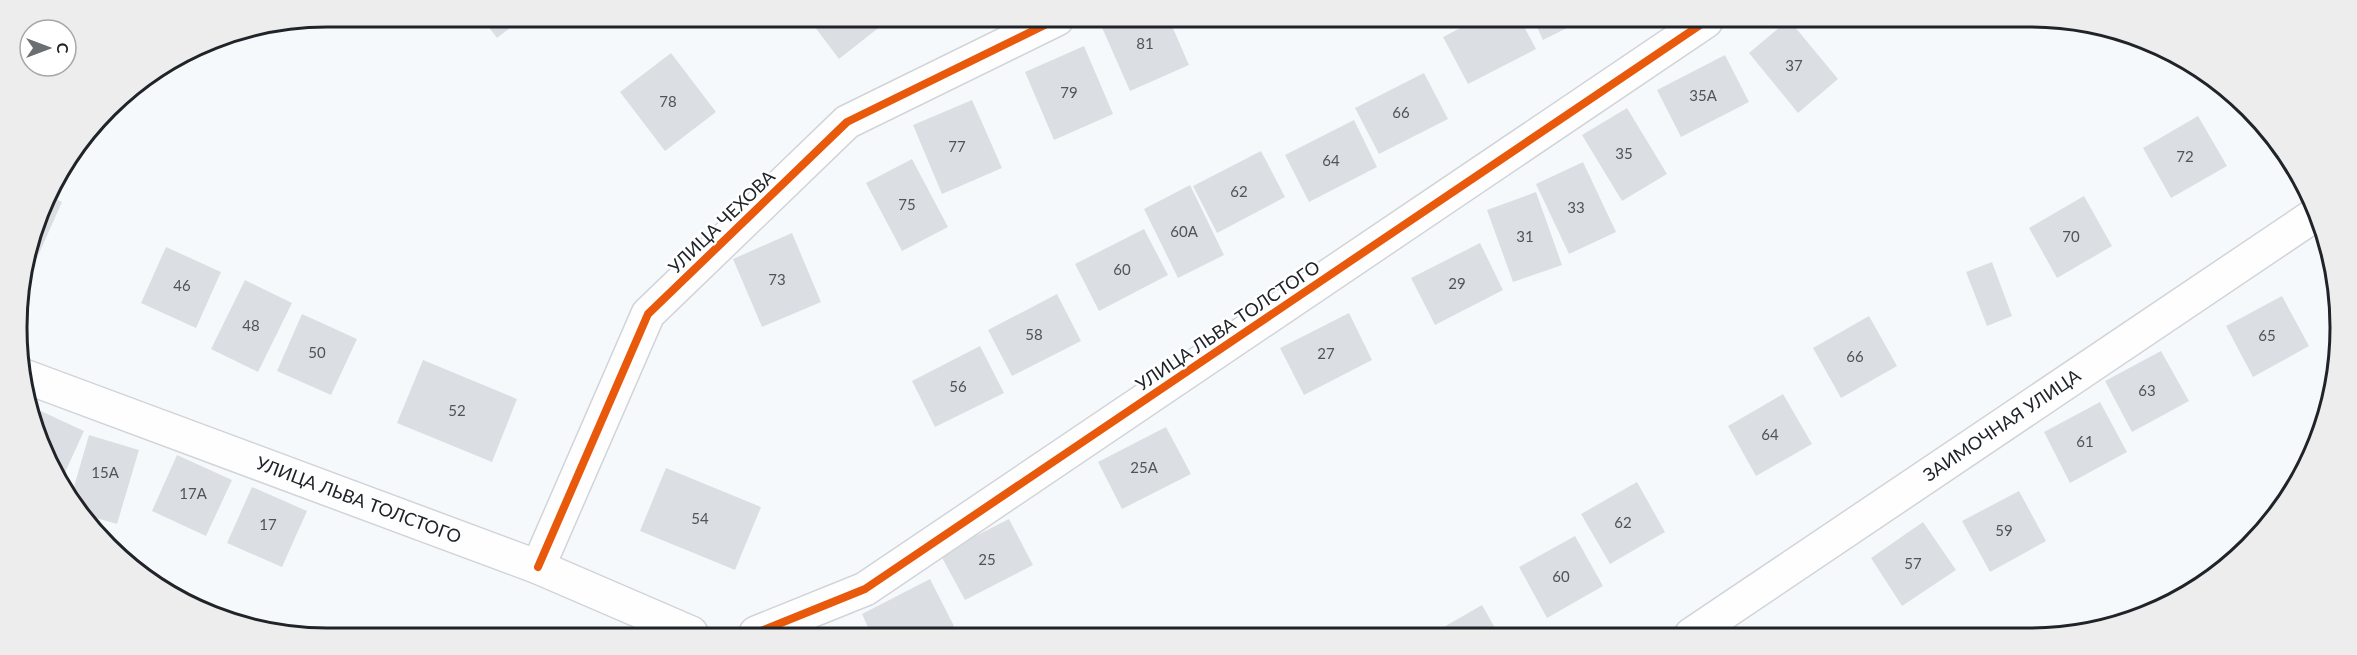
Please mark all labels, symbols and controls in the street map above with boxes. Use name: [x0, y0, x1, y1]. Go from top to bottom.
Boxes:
north arrow: [18, 18, 78, 78]
house number: 81: [1136, 34, 1154, 52]
text: С: [54, 43, 73, 54]
house number: 37: [1785, 56, 1803, 74]
house number: 79: [1060, 83, 1078, 101]
house number: 35А: [1689, 86, 1718, 104]
house number: 78: [659, 92, 677, 110]
house number: 66: [1392, 103, 1410, 121]
house number: 77: [948, 137, 966, 155]
house number: 35: [1615, 144, 1633, 162]
house number: 72: [2176, 147, 2194, 165]
house number: 64: [1322, 151, 1340, 169]
street label: УЛИЦА ЧЕХОВА: [664, 164, 780, 278]
house number: 62: [1230, 182, 1248, 200]
house number: 75: [898, 195, 916, 213]
house number: 33: [1567, 198, 1585, 216]
house number: 60А: [1170, 222, 1199, 240]
house number: 31: [1516, 227, 1534, 245]
house number: 70: [2062, 227, 2080, 245]
street label: УЛИЦА ЛЬВА ТОЛСТОГО: [1131, 255, 1324, 395]
house number: 60: [1113, 260, 1131, 278]
house number: 73: [768, 270, 786, 288]
house number: 29: [1448, 274, 1466, 292]
house number: 46: [173, 276, 191, 294]
house number: 48: [242, 316, 260, 334]
house number: 58: [1025, 325, 1043, 343]
house number: 65: [2258, 326, 2276, 344]
house number: 50: [308, 343, 326, 361]
house number: 27: [1317, 344, 1335, 362]
house number: 66: [1846, 347, 1864, 365]
street label: ЗАИМОЧНАЯ УЛИЦА: [1919, 363, 2085, 485]
house number: 56: [949, 377, 967, 395]
house number: 63: [2138, 381, 2156, 399]
house number: 52: [448, 401, 466, 419]
house number: 64: [1761, 425, 1779, 443]
house number: 61: [2076, 432, 2094, 450]
street label: УЛИЦА ЛЬВА ТОЛСТОГО: [253, 451, 465, 548]
house number: 25А: [1130, 458, 1159, 476]
house number: 15А: [91, 463, 120, 481]
house number: 17А: [179, 484, 208, 502]
house number: 54: [691, 509, 709, 527]
house number: 62: [1614, 513, 1632, 531]
house number: 17: [259, 515, 277, 533]
house number: 59: [1995, 521, 2013, 539]
house number: 25: [978, 550, 996, 568]
house number: 57: [1904, 554, 1922, 572]
house number: 60: [1552, 567, 1570, 585]

